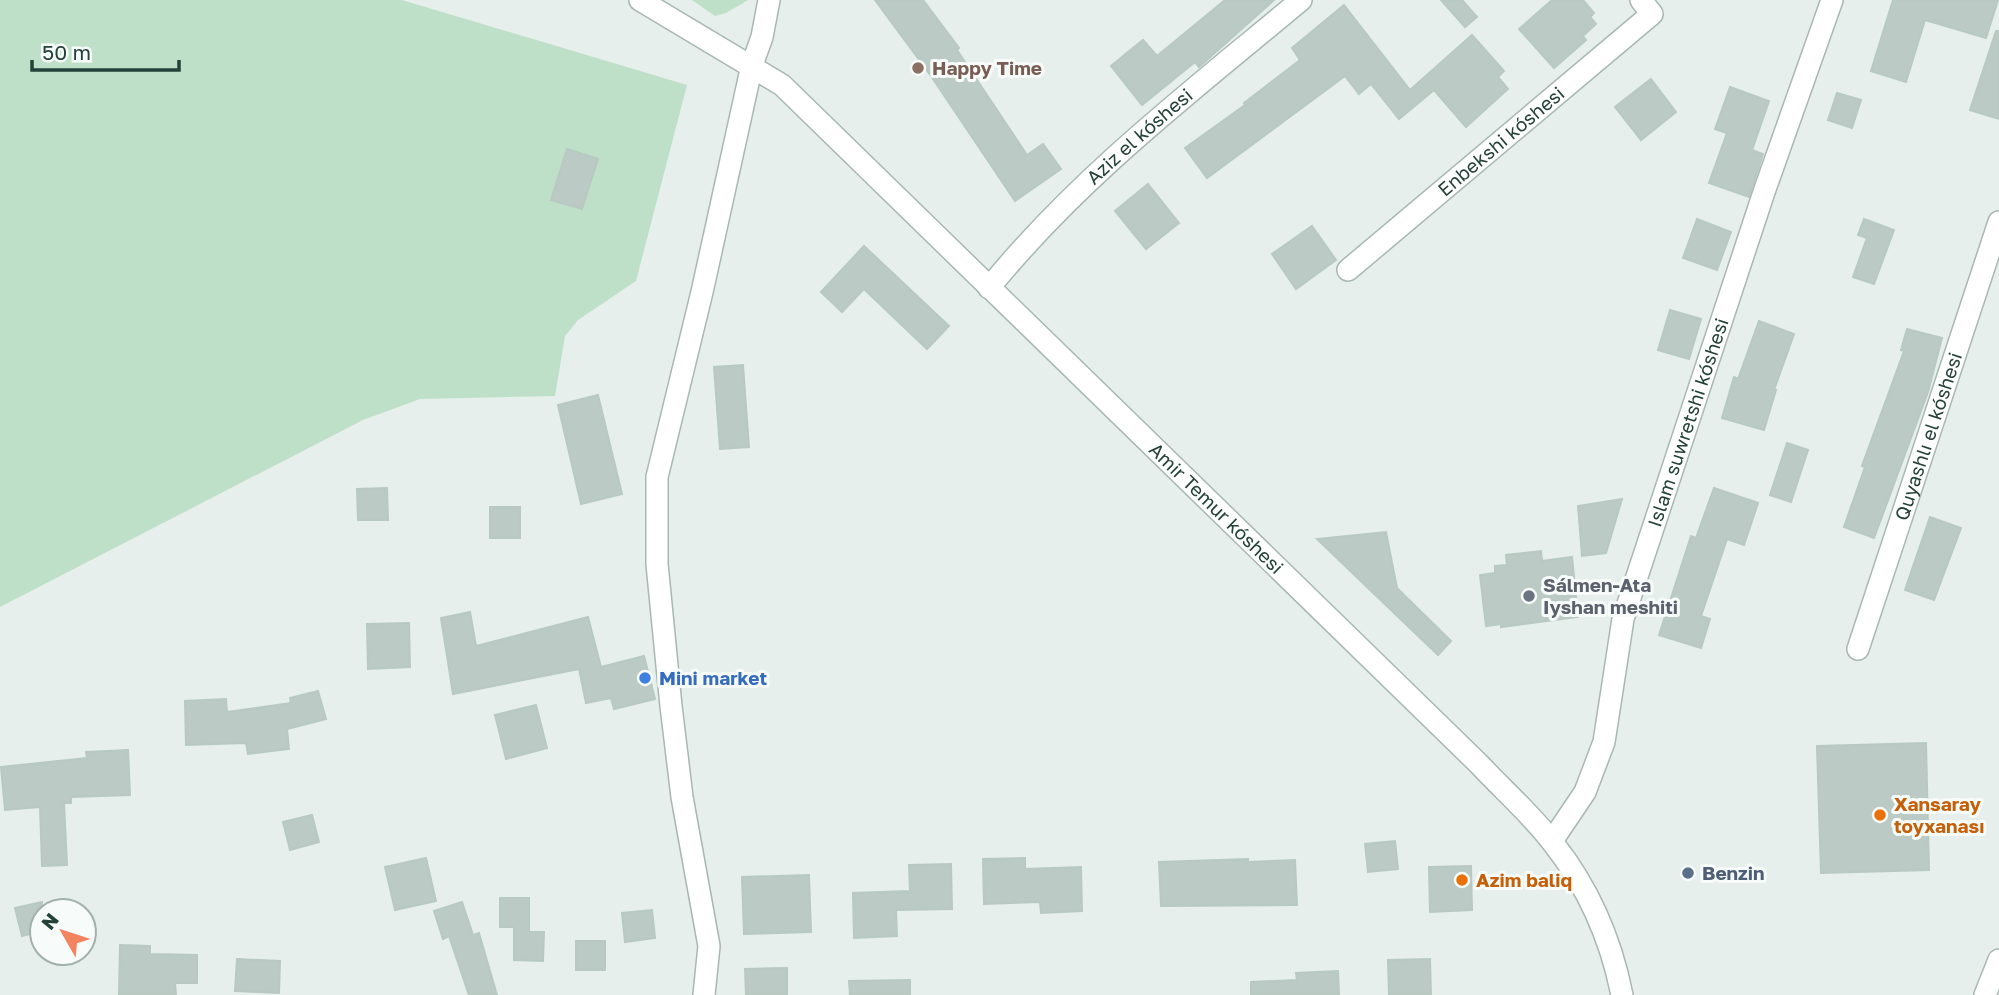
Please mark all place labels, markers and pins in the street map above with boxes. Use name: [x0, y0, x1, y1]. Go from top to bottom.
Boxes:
place label: Happy Time: [932, 56, 1042, 79]
marker: Happy Time: [910, 60, 926, 76]
place label: Sálmen-Ata Iyshan meshiti: [1543, 573, 1678, 618]
marker: Sálmen-Ata Iyshan meshiti: [1521, 588, 1537, 604]
place label: Mini market: [659, 666, 767, 689]
marker: Mini market: [637, 670, 653, 686]
place label: Xansaray toyxanası: [1894, 792, 1984, 837]
marker: Xansaray toyxanası: [1872, 807, 1888, 823]
place label: Benzin: [1702, 861, 1765, 884]
marker: Benzin: [1680, 865, 1696, 881]
place label: Azim baliq: [1476, 868, 1572, 891]
marker: Azim baliq: [1454, 872, 1470, 888]

